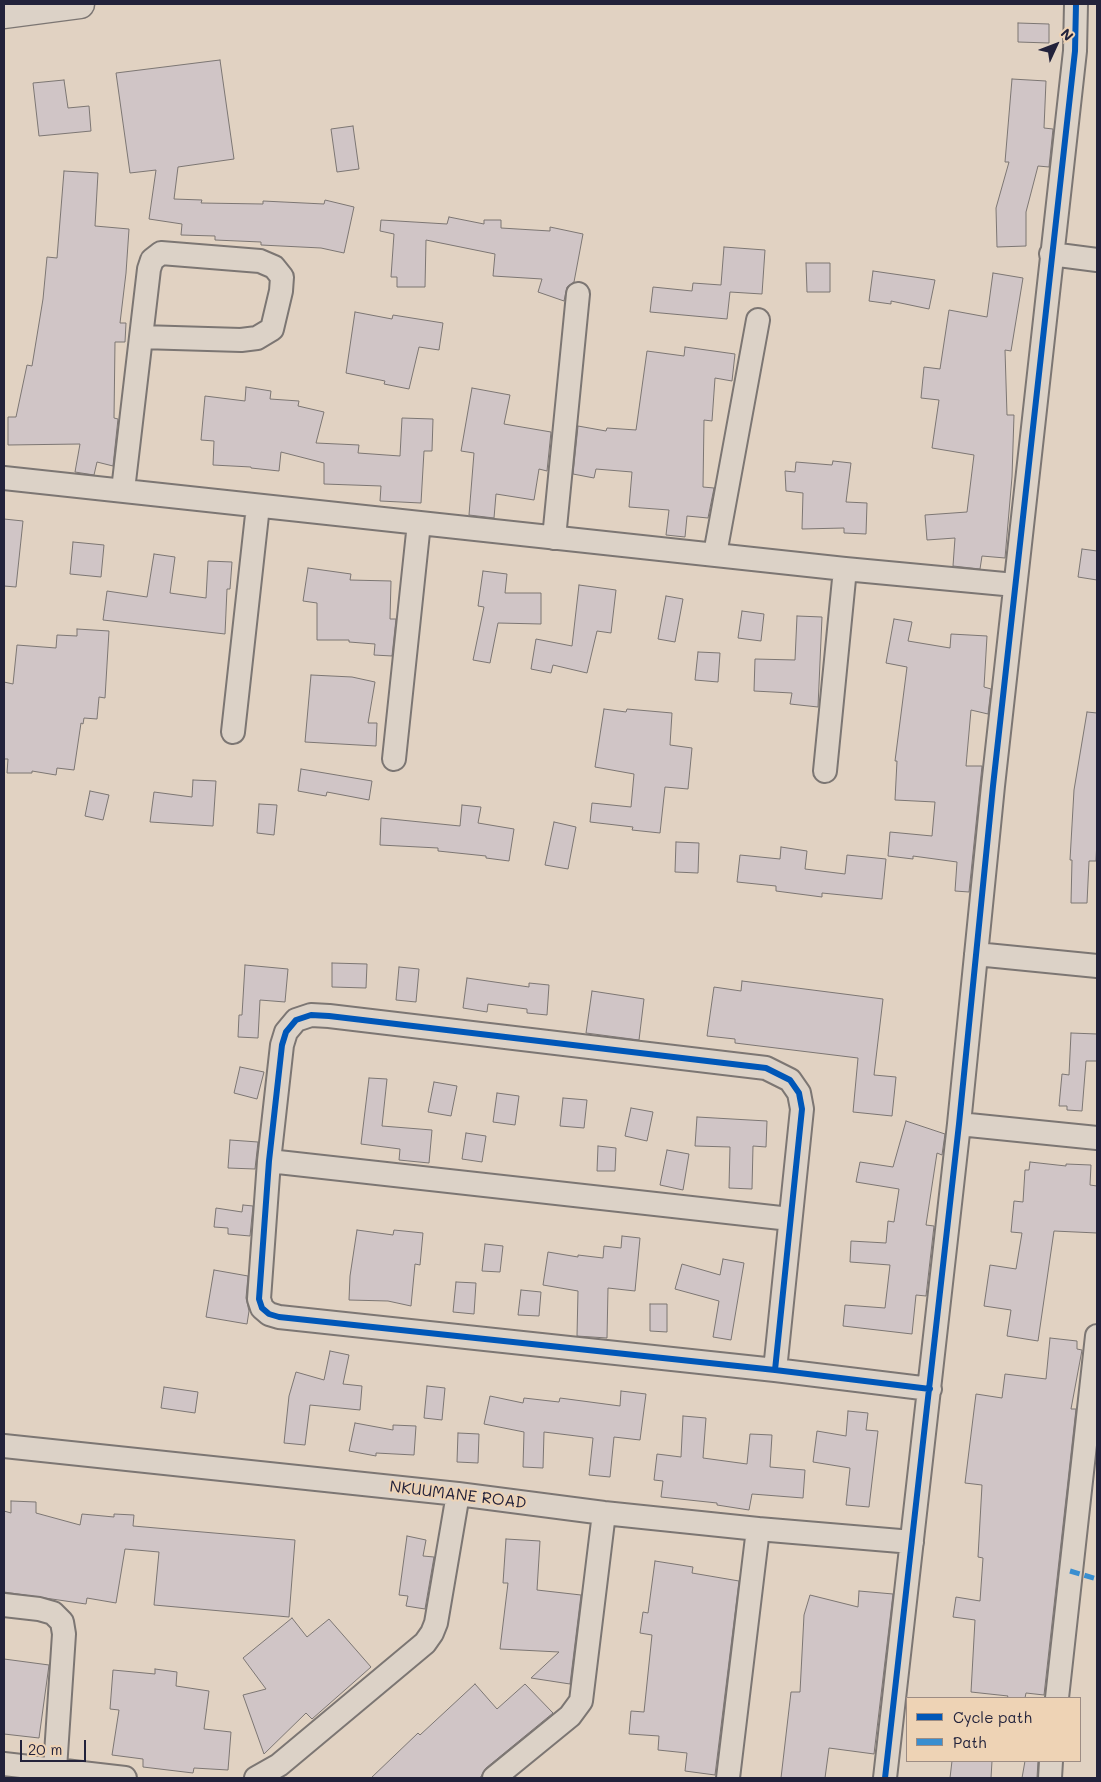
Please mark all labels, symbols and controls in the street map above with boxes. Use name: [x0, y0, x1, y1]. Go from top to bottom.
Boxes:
north arrow: [1031, 20, 1081, 70]
text: N: [1057, 24, 1078, 45]
street label: NKUUMANE ROAD: [388, 1477, 528, 1513]
legend: [906, 1697, 1081, 1762]
text: Cycle path: [953, 1707, 1032, 1727]
scale bar: [22, 1730, 89, 1762]
text: Path: [953, 1732, 987, 1752]
text: 20 m: [28, 1739, 62, 1759]

